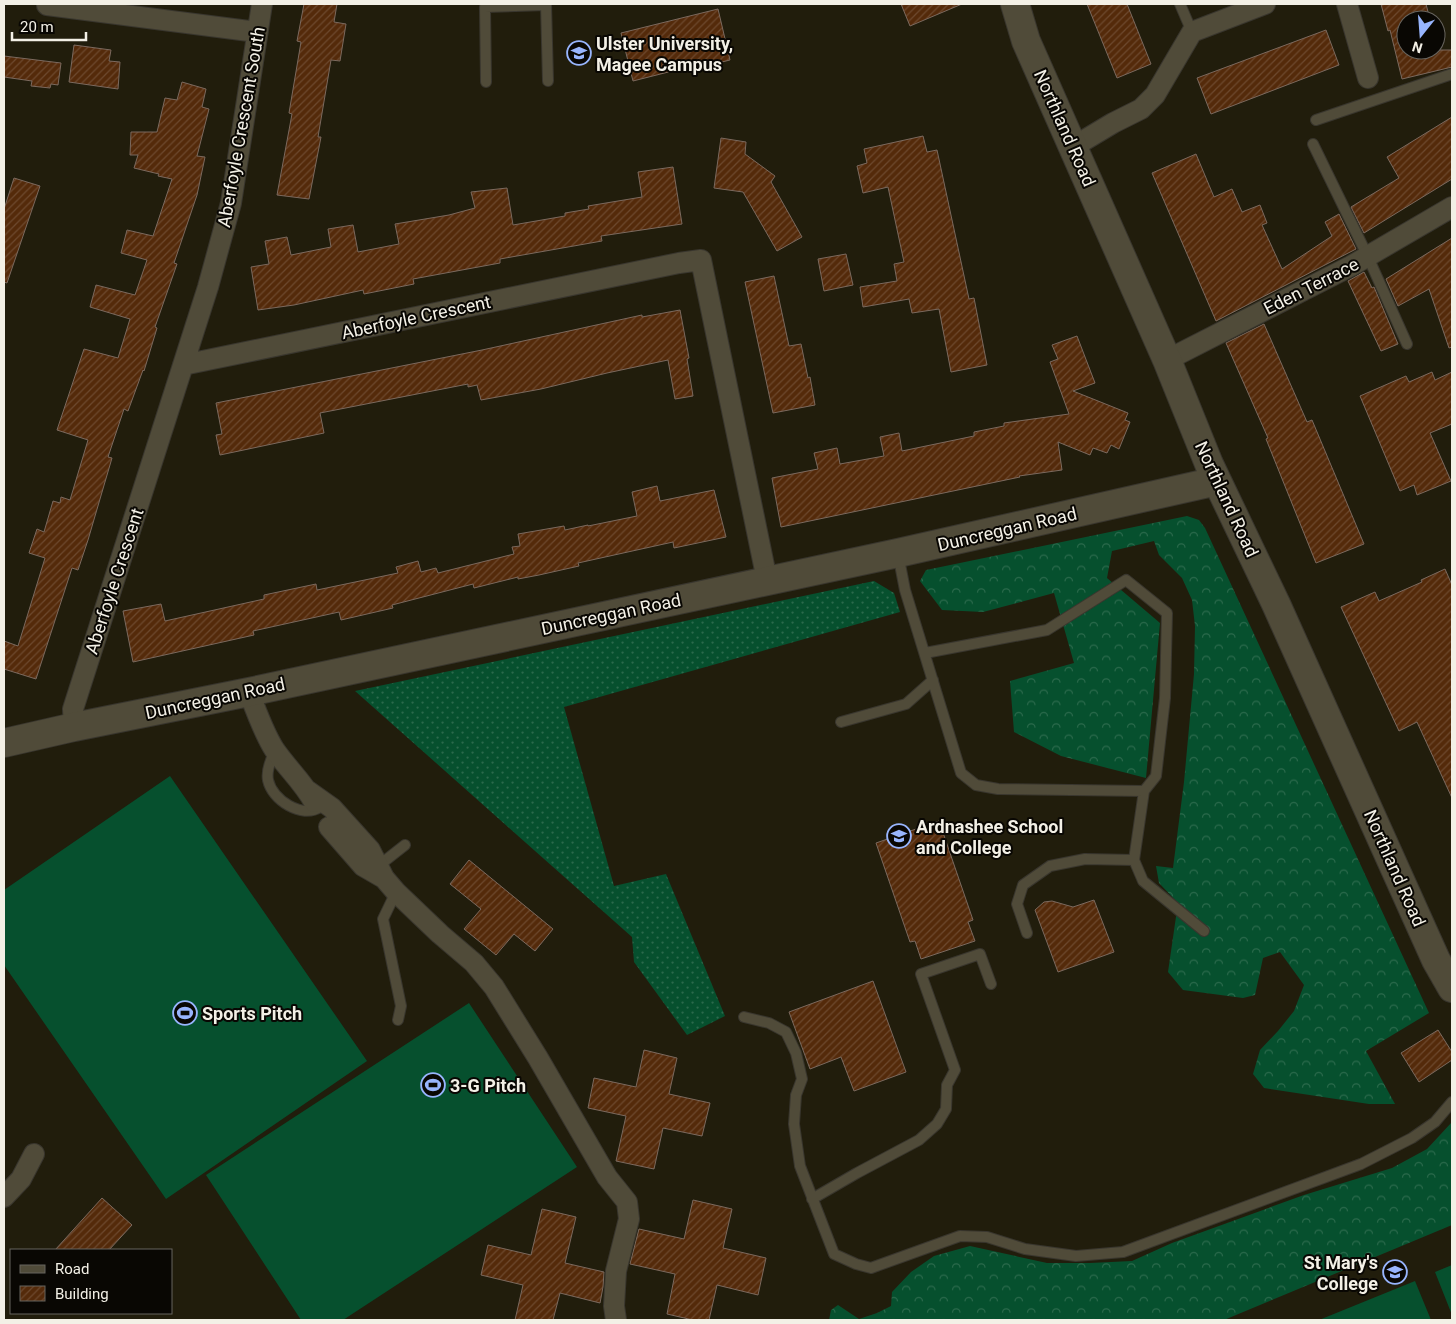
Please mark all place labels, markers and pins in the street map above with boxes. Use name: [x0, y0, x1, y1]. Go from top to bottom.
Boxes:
place label: Ulster University, Magee Campus: [596, 33, 733, 75]
school or university icon: Ulster University, Magee Campus: [566, 40, 592, 66]
place label: Ardnashee School and College: [916, 816, 1063, 858]
school or university icon: Ardnashee School and College: [886, 823, 912, 849]
sports icon: Sports Pitch: [172, 1000, 198, 1026]
place label: Sports Pitch: [202, 1003, 302, 1024]
sports icon: 3-G Pitch: [420, 1072, 446, 1098]
place label: 3-G Pitch: [450, 1075, 526, 1096]
place label: St Mary's College: [1304, 1252, 1378, 1294]
school or university icon: St Mary's College: [1382, 1259, 1408, 1285]

